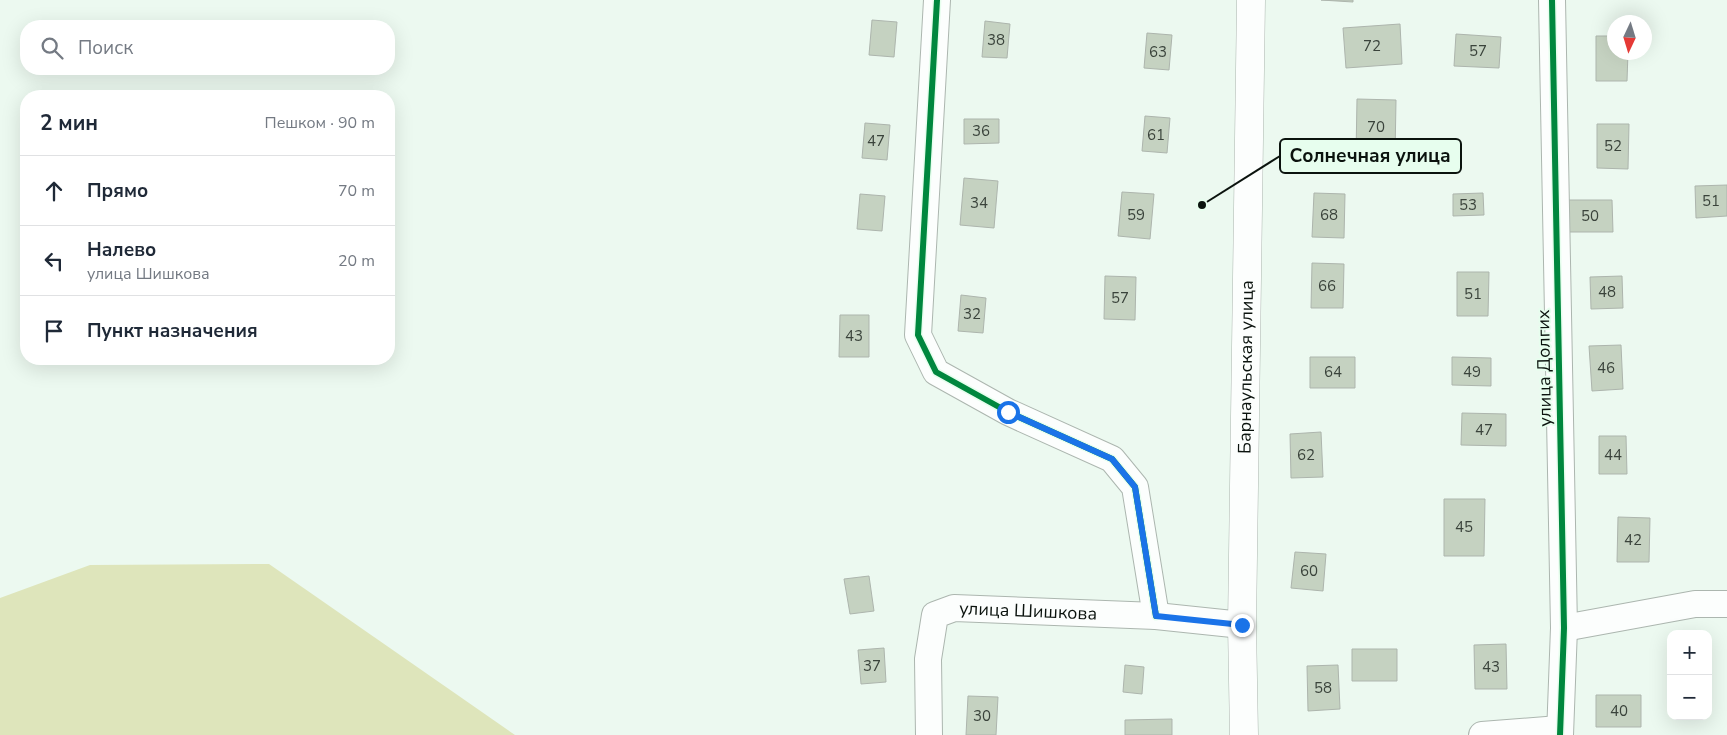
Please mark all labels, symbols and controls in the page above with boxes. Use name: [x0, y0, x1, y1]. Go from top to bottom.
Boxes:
north arrow: [1607, 15, 1652, 60]
search box: [20, 20, 395, 75]
house number: 38: [987, 30, 1005, 50]
icon: search: [38, 34, 66, 62]
text: Поиск: [78, 35, 133, 61]
house number: 72: [1363, 36, 1381, 56]
house number: 57: [1469, 41, 1487, 61]
house number: 63: [1149, 42, 1167, 62]
text: 2 мин: [40, 109, 98, 137]
text: Пешком · 90 m: [265, 112, 375, 134]
house number: 70: [1367, 117, 1385, 137]
house number: 36: [972, 121, 990, 141]
house number: 61: [1147, 125, 1165, 145]
house number: 47: [867, 131, 885, 151]
house number: 52: [1604, 136, 1622, 156]
callout: Солнечная улица: [1280, 139, 1461, 173]
text: Солнечная улица: [1289, 143, 1451, 169]
icon: ahead: [40, 177, 68, 205]
text: Прямо: [87, 178, 148, 204]
text: 70 m: [338, 180, 375, 202]
house number: 51: [1702, 191, 1720, 211]
house number: 34: [970, 193, 988, 213]
house number: 53: [1459, 195, 1477, 215]
house number: 59: [1127, 205, 1145, 225]
house number: 68: [1320, 205, 1338, 225]
house number: 50: [1581, 206, 1599, 226]
text: Налево: [87, 237, 156, 263]
icon: left: [40, 247, 68, 275]
text: 20 m: [338, 250, 375, 272]
text: улица Шишкова: [87, 263, 210, 285]
house number: 66: [1318, 276, 1336, 296]
street label: Барнаульская улица: [1232, 280, 1259, 454]
house number: 48: [1598, 282, 1616, 302]
house number: 51: [1464, 284, 1482, 304]
house number: 57: [1111, 288, 1129, 308]
house number: 32: [963, 304, 981, 324]
street label: улица Долгих: [1531, 309, 1557, 427]
icon: arrive: [40, 317, 68, 345]
text: Пункт назначения: [87, 318, 258, 344]
house number: 43: [845, 326, 863, 346]
house number: 46: [1597, 358, 1615, 378]
house number: 64: [1324, 362, 1342, 382]
house number: 49: [1463, 362, 1481, 382]
route start: [997, 401, 1020, 424]
house number: 47: [1475, 420, 1493, 440]
house number: 62: [1297, 445, 1315, 465]
house number: 44: [1604, 445, 1622, 465]
house number: 45: [1455, 517, 1473, 537]
house number: 42: [1624, 530, 1642, 550]
house number: 60: [1300, 561, 1318, 581]
street label: улица Шишкова: [959, 596, 1098, 626]
route end: [1231, 614, 1254, 637]
map controls: [1667, 630, 1712, 720]
button: +: [1667, 630, 1712, 675]
house number: 37: [863, 656, 881, 676]
house number: 43: [1482, 657, 1500, 677]
button: −: [1667, 675, 1712, 720]
house number: 58: [1314, 678, 1332, 698]
house number: 40: [1610, 701, 1628, 721]
house number: 30: [973, 706, 991, 726]

